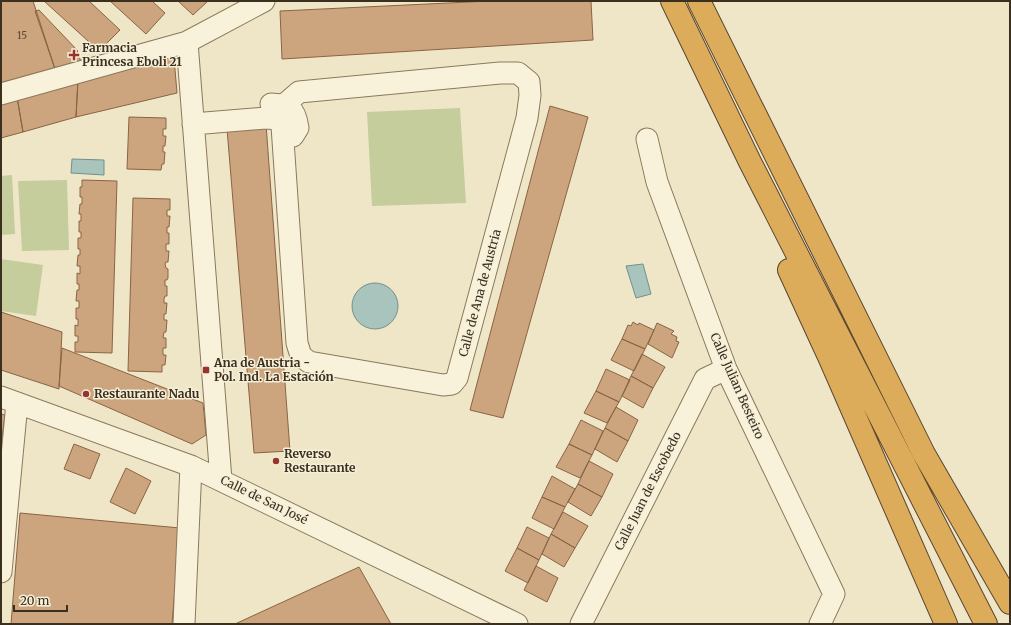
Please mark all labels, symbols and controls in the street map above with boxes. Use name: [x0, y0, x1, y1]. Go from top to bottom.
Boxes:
house number: 15: [17, 29, 27, 42]
place label: Farmacia Princesa Eboli 21: [82, 40, 182, 69]
marker: Farmacia Princesa Eboli 21: [69, 50, 79, 60]
street label: Calle de Ana de Austria: [455, 227, 504, 358]
street label: Calle Julian Besteiro: [707, 330, 768, 441]
place label: Ana de Austria - Pol. Ind. La Estación: [213, 355, 334, 384]
marker: Ana de Austria - Pol. Ind. La Estación: [201, 365, 211, 375]
place label: Restaurante Nadu: [94, 386, 200, 401]
marker: Restaurante Nadu: [81, 389, 91, 399]
street label: Calle Juan de Escobedo: [611, 429, 684, 553]
place label: Reverso Restaurante: [284, 446, 356, 475]
marker: Reverso Restaurante: [271, 456, 281, 466]
street label: Calle de San José: [218, 472, 310, 527]
scale bar: [14, 587, 67, 613]
text: 20 m: [20, 593, 49, 608]

